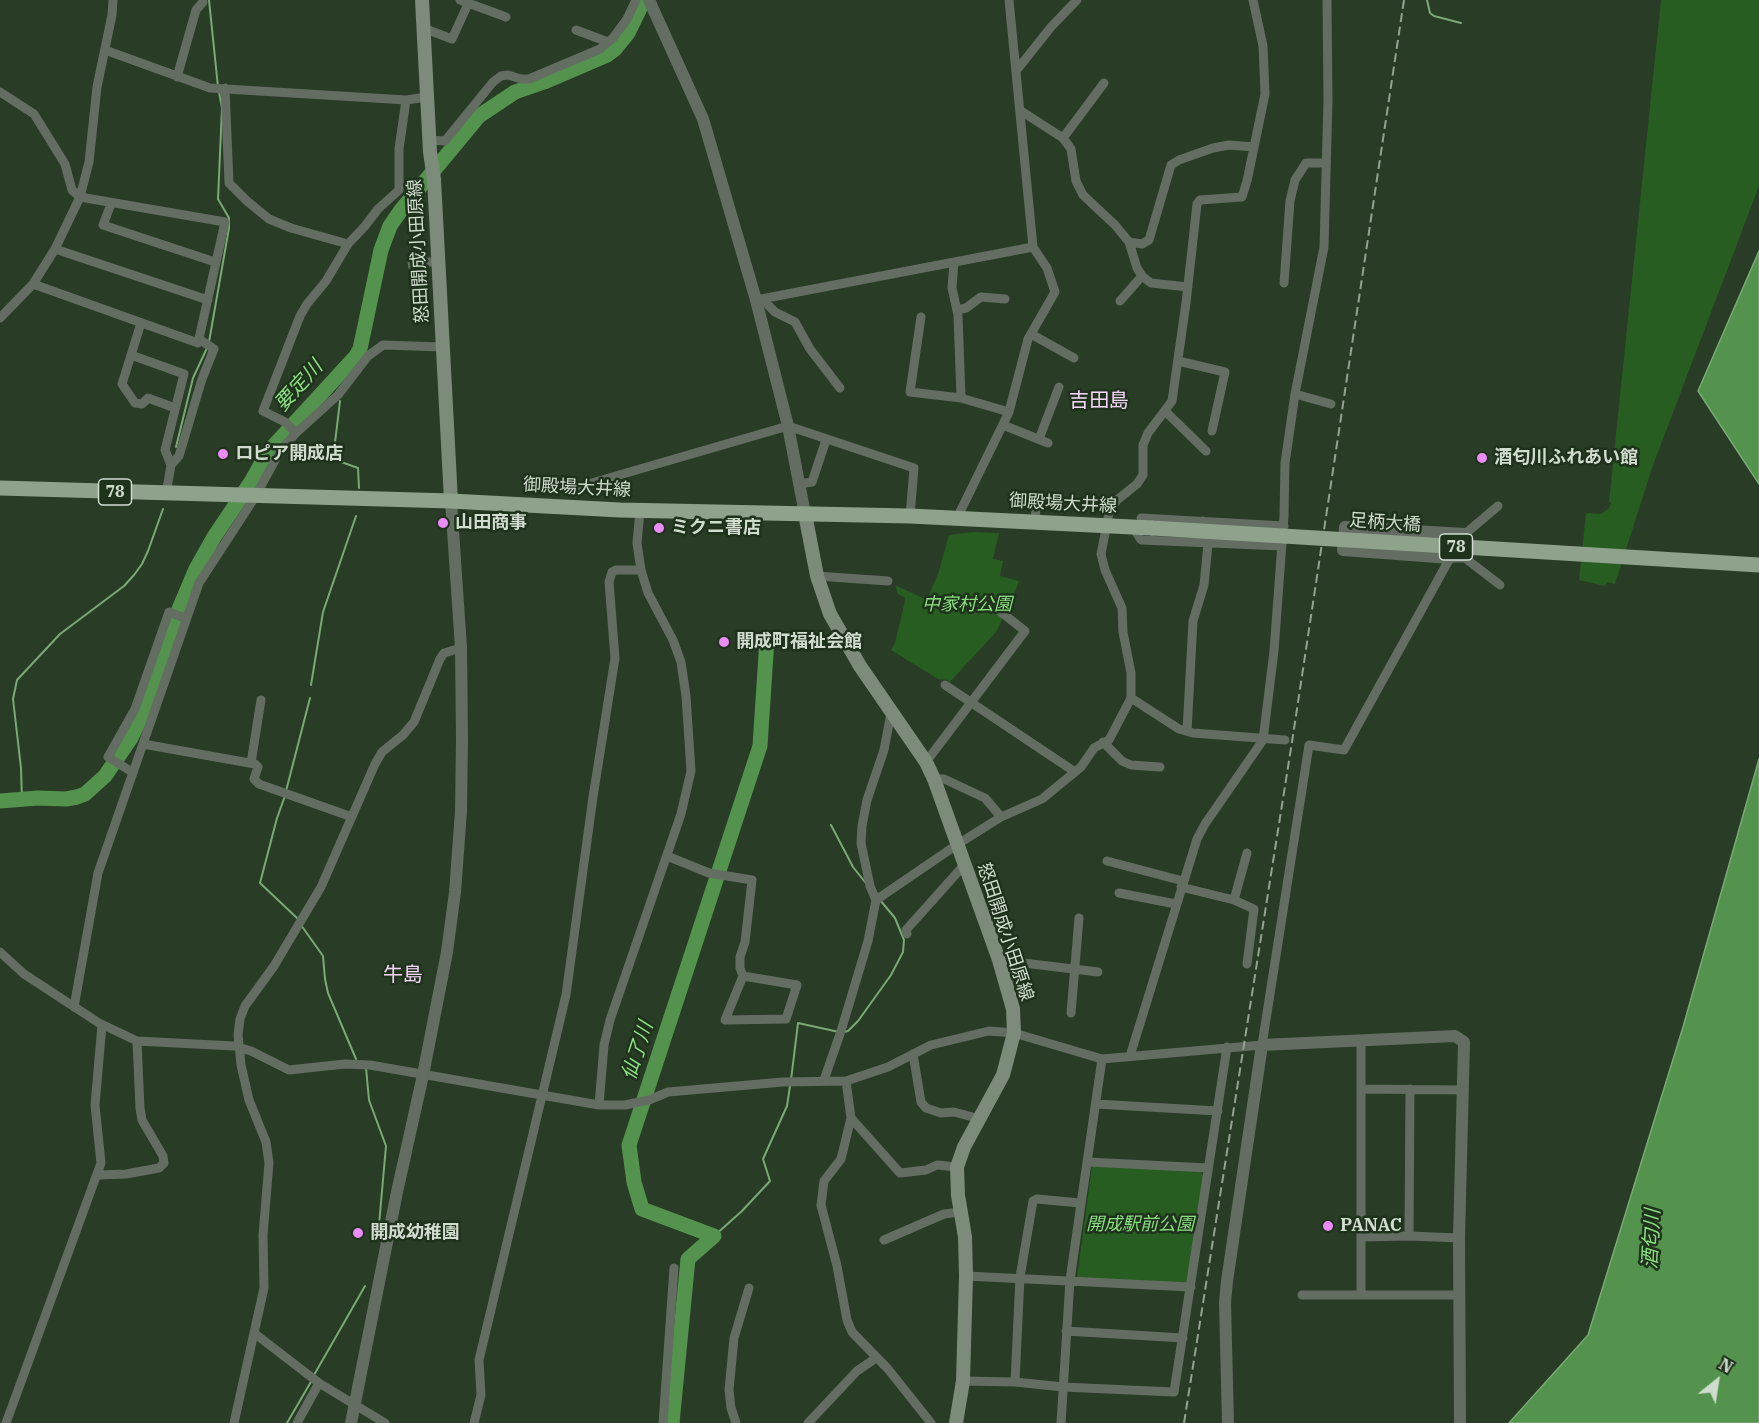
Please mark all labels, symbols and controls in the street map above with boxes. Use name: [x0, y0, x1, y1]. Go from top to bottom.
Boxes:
street label: 怒田開成小田原線: [404, 179, 434, 323]
water label: 要定川: [270, 356, 328, 416]
district label: 吉田島: [1069, 389, 1129, 413]
place label: ロピア開成店: [235, 443, 343, 465]
marker: ロピア開成店: [216, 447, 230, 461]
place label: 酒匂川ふれあい館: [1494, 447, 1638, 469]
marker: 酒匂川ふれあい館: [1475, 451, 1489, 465]
street label: 御殿場大井線: [523, 474, 631, 502]
road number: 78: [98, 479, 132, 505]
street label: 御殿場大井線: [1009, 490, 1117, 518]
street label: 足柄大橋: [1348, 510, 1422, 536]
place label: 山田商事: [455, 512, 527, 534]
marker: 山田商事: [436, 516, 450, 530]
place label: ミクニ書店: [671, 517, 761, 539]
marker: ミクニ書店: [652, 521, 666, 535]
road number: 78: [1440, 534, 1472, 560]
park label: 中家村公園: [922, 594, 1012, 616]
place label: 開成町福祉会館: [736, 631, 862, 653]
marker: 開成町福祉会館: [717, 635, 731, 649]
street label: 怒田開成小田原線: [972, 860, 1038, 1004]
district label: 牛島: [383, 963, 423, 987]
water label: 仙了川: [617, 1019, 659, 1083]
water label: 酒匂川: [1638, 1208, 1666, 1270]
park label: 開成駅前公園: [1086, 1214, 1194, 1236]
place label: PANAC: [1340, 1215, 1402, 1237]
marker: PANAC: [1321, 1219, 1335, 1233]
place label: 開成幼稚園: [370, 1222, 460, 1244]
marker: 開成幼稚園: [351, 1226, 365, 1240]
north arrow: [1687, 1351, 1747, 1411]
text: N: [1716, 1354, 1736, 1377]

